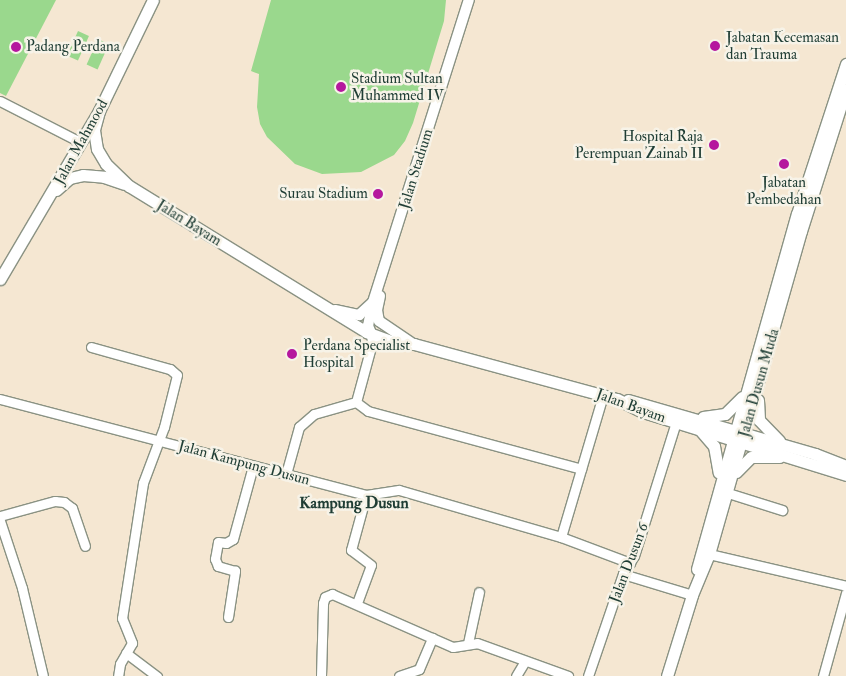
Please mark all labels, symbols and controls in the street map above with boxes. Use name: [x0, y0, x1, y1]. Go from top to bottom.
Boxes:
place label: Jabatan Kecemasan dan Trauma: [726, 28, 839, 63]
place label: Padang Perdana: [26, 38, 120, 56]
marker: Jabatan Kecemasan dan Trauma: [708, 39, 722, 53]
marker: Padang Perdana: [10, 41, 22, 53]
place label: Stadium Sultan Muhammed IV: [351, 69, 444, 104]
marker: Stadium Sultan Muhammed IV: [335, 81, 347, 93]
street label: Jalan Mahmood: [50, 96, 112, 188]
street label: Jalan Stadium: [395, 127, 437, 211]
place label: Hospital Raja Perempuan Zainab II: [575, 127, 703, 162]
marker: Hospital Raja Perempuan Zainab II: [707, 138, 721, 152]
marker: Jabatan Pembedahan: [777, 157, 791, 171]
place label: Jabatan Pembedahan: [746, 173, 822, 208]
place label: Surau Stadium: [279, 185, 368, 203]
marker: Surau Stadium: [372, 188, 384, 200]
street label: Jalan Bayam: [153, 196, 225, 250]
street label: Jalan Dusun Muda: [735, 327, 783, 439]
place label: Perdana Specialist Hospital: [303, 336, 410, 371]
marker: Perdana Specialist Hospital: [285, 347, 299, 361]
street label: Jalan Bayam: [594, 385, 668, 427]
street label: Jalan Kampung Dusun: [176, 437, 312, 489]
district label: Kampung Dusun: [299, 493, 409, 513]
street label: Jalan Dusun 6: [606, 520, 652, 606]

